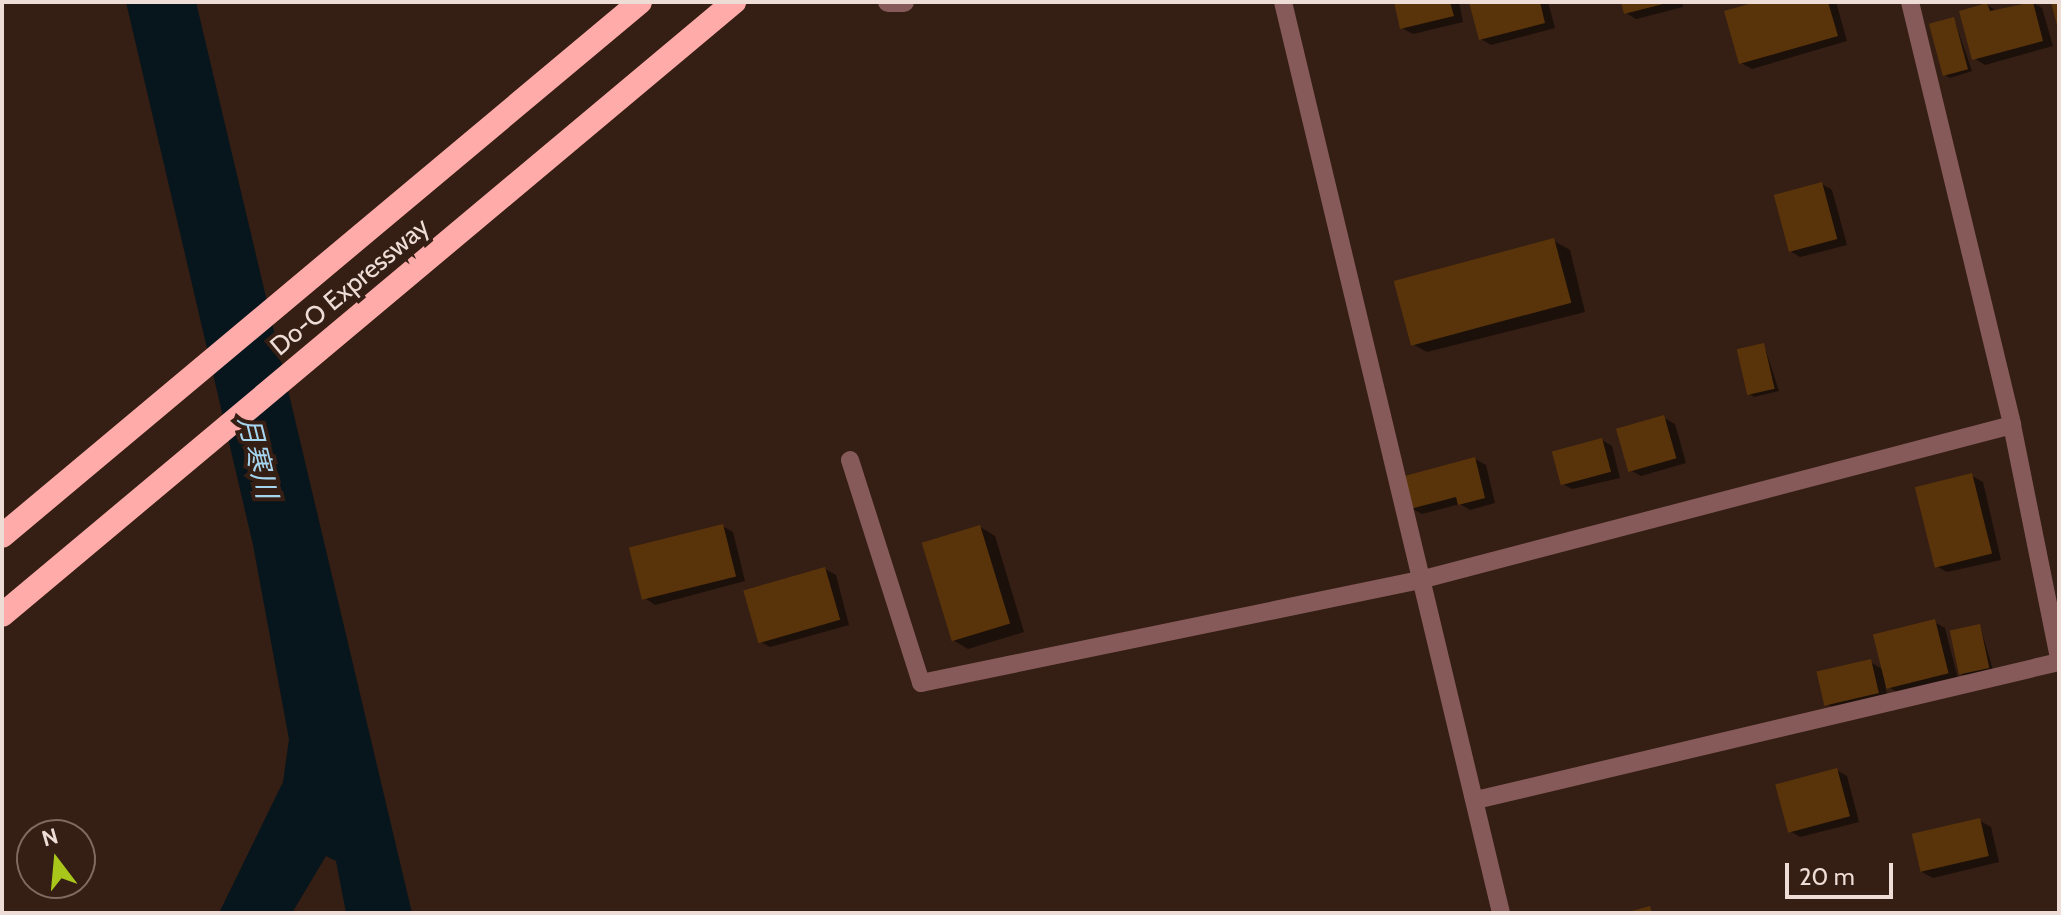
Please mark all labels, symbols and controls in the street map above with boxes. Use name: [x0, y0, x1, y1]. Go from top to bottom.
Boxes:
street label: Do-O Expressway: [264, 212, 436, 362]
water label: 月寒川: [232, 412, 284, 502]
north arrow: [16, 819, 96, 899]
text: N: [39, 822, 61, 852]
scale bar: [1789, 847, 1897, 897]
text: 20 m: [1799, 862, 1855, 891]

